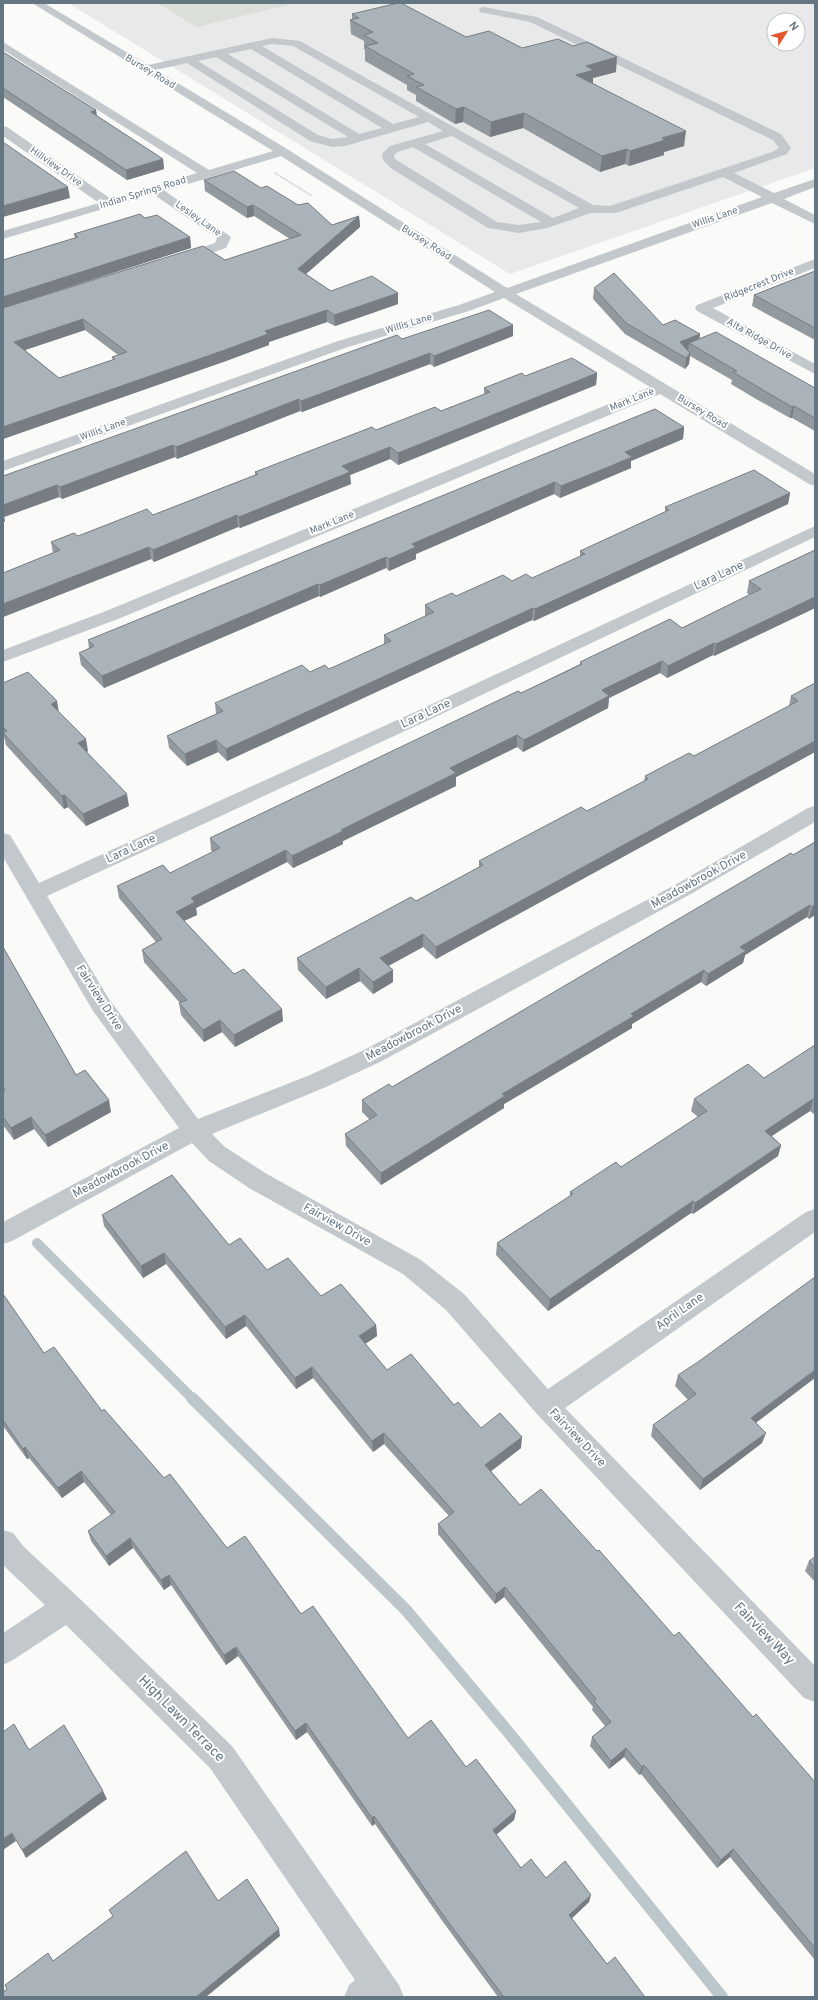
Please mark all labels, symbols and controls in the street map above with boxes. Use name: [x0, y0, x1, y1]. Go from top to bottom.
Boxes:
north arrow: [766, 12, 806, 52]
text: N: [785, 19, 801, 34]
street label: Bursey Road: [122, 52, 178, 92]
street label: Hillview Drive: [27, 144, 85, 190]
street label: Indian Springs Road: [98, 174, 188, 212]
street label: Lesley Lane: [173, 198, 223, 240]
street label: Willis Lane: [690, 204, 740, 232]
street label: Bursey Road: [399, 222, 453, 264]
street label: Ridgecrest Drive: [722, 265, 796, 305]
street label: Willis Lane: [384, 311, 434, 337]
street label: Alta Ridge Drive: [724, 316, 794, 362]
street label: Mark Lane: [608, 385, 656, 415]
street label: Bursey Road: [674, 392, 730, 432]
street label: Willis Lane: [78, 416, 128, 444]
street label: Mark Lane: [308, 508, 356, 538]
street label: Lara Lane: [691, 557, 747, 595]
street label: Lara Lane: [398, 695, 454, 733]
street label: Lara Lane: [103, 830, 159, 868]
street label: Meadowbrook Drive: [648, 847, 750, 913]
street label: Fairview Drive: [72, 962, 126, 1034]
street label: Meadowbrook Drive: [363, 1001, 465, 1065]
street label: Meadowbrook Drive: [70, 1138, 172, 1202]
street label: Fairview Drive: [300, 1200, 374, 1250]
street label: April Lane: [653, 1290, 707, 1334]
street label: Fairview Drive: [545, 1405, 609, 1471]
street label: Fairview Way: [730, 1599, 798, 1669]
street label: High Lawn Terrace: [134, 1672, 228, 1766]

